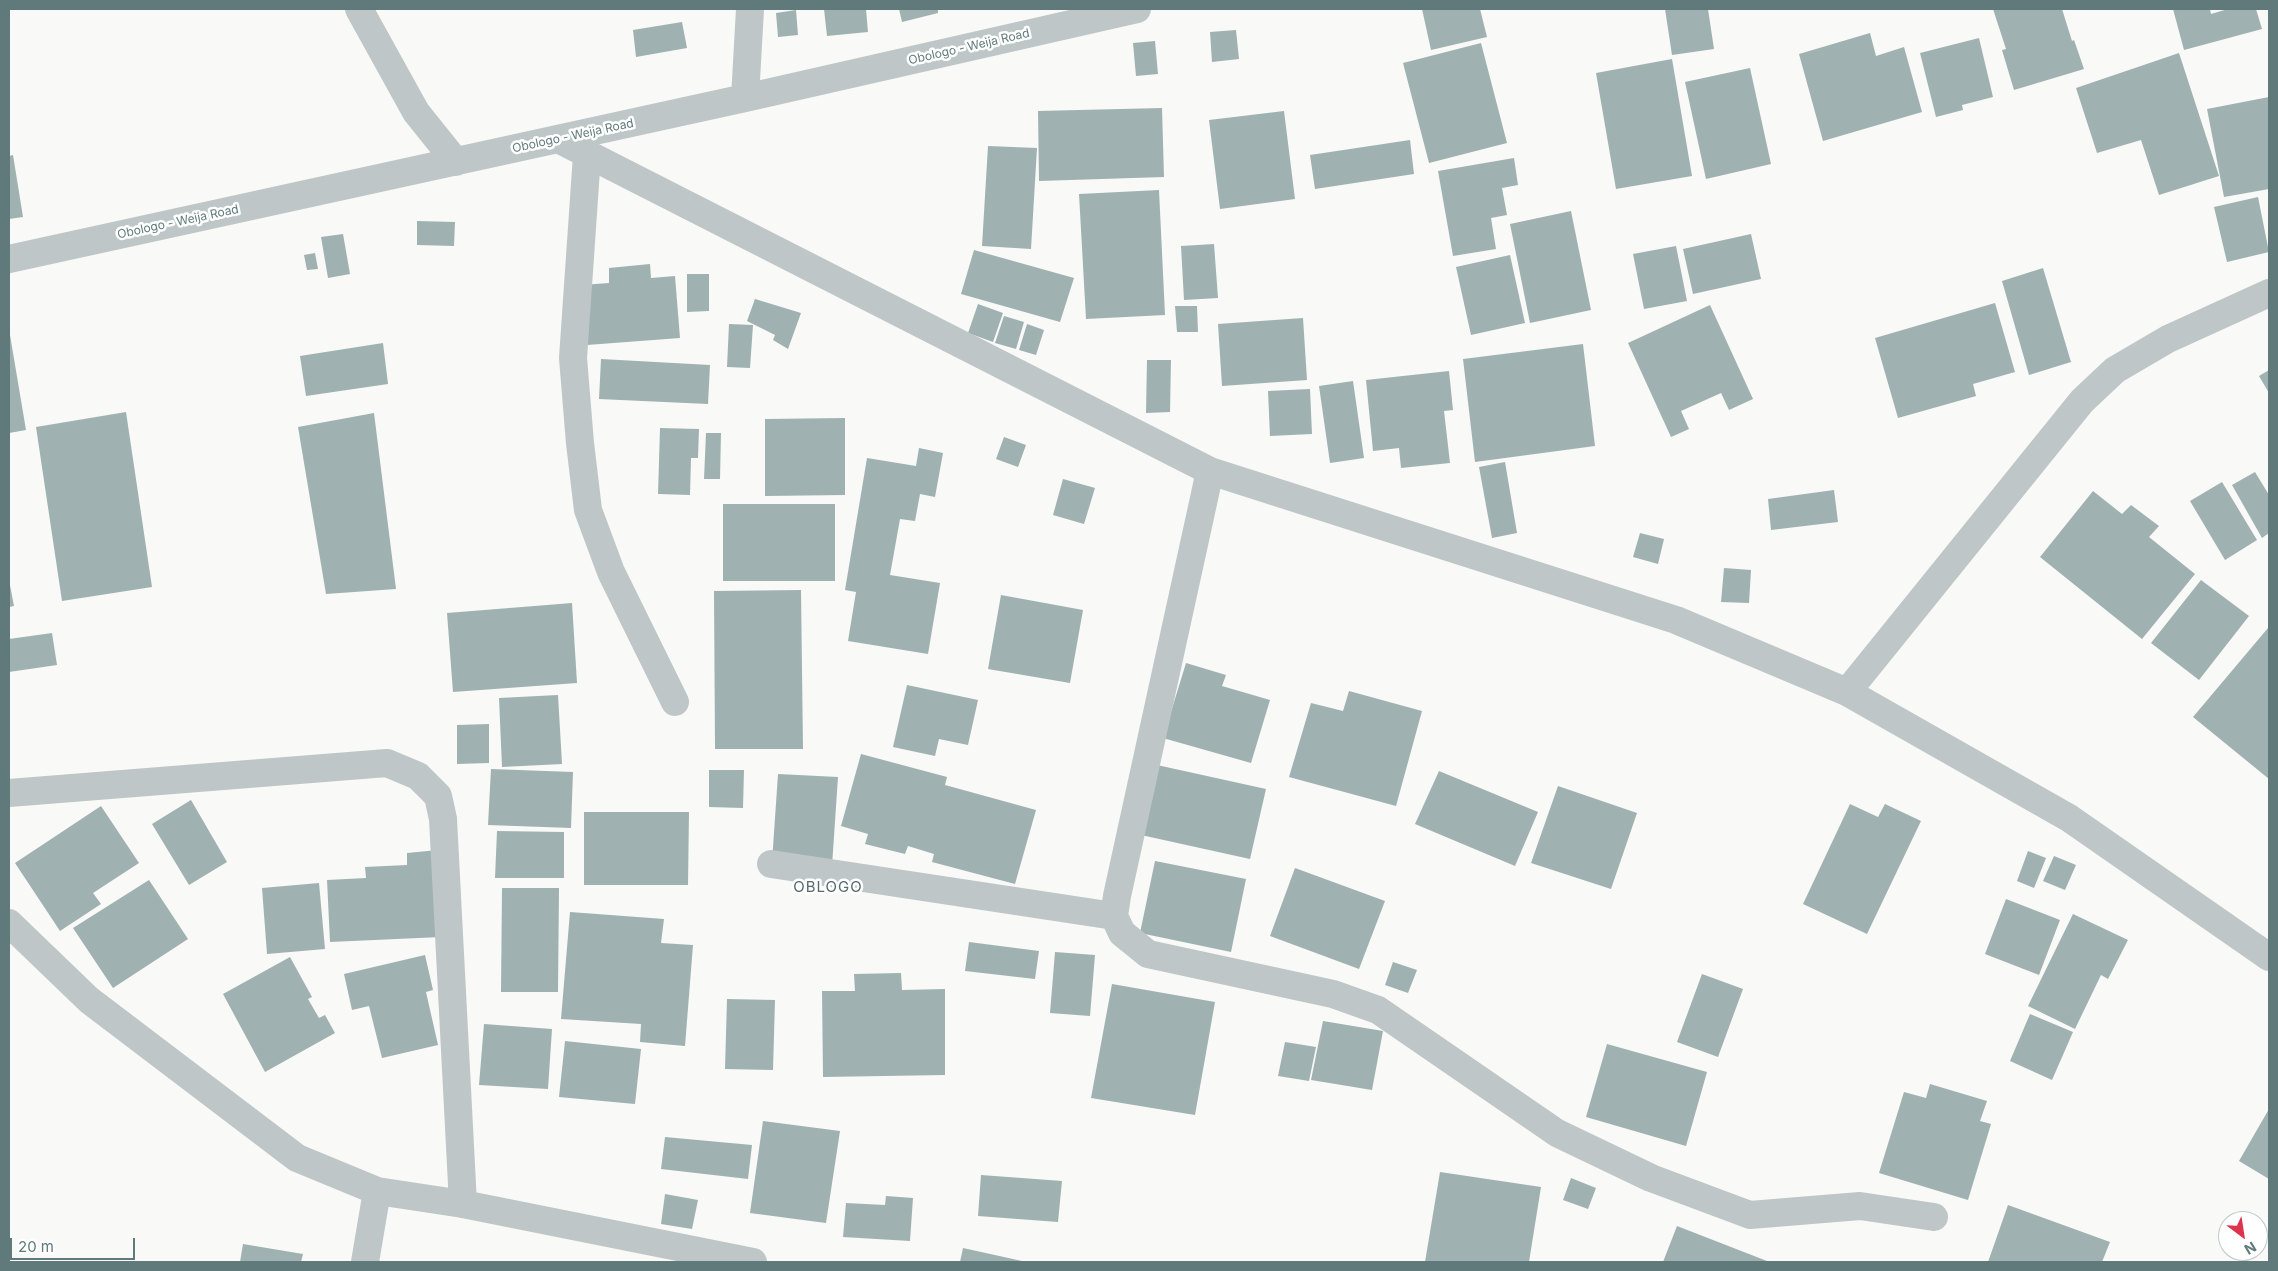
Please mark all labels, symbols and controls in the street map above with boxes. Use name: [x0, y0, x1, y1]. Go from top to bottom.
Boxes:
street label: Obologo - Weija Road: [907, 26, 1031, 68]
street label: Obologo - Weija Road: [511, 116, 635, 156]
street label: Obologo - Weija Road: [116, 202, 240, 242]
district label: OBLOGO: [793, 878, 863, 896]
north arrow: [2218, 1211, 2268, 1261]
scale bar: [12, 1228, 138, 1260]
text: 20 m: [18, 1237, 54, 1256]
text: N: [2242, 1238, 2259, 1258]

